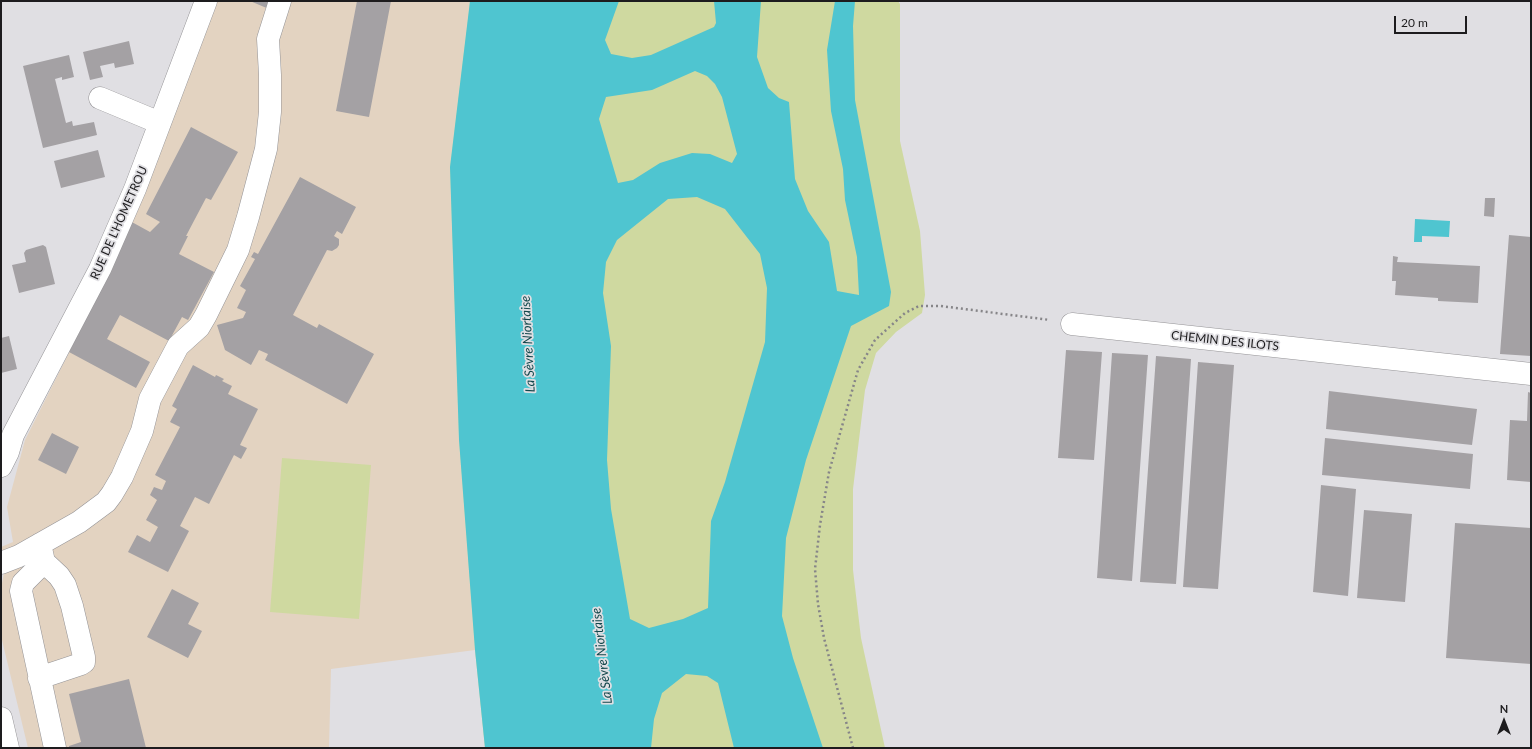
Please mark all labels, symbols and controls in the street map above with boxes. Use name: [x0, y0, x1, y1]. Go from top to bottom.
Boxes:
scale bar: [1396, 8, 1469, 34]
text: 20 m: [1401, 15, 1428, 30]
street label: RUE DE L'HOMETROU: [87, 164, 151, 282]
water label: La Sèvre Niortaise: [518, 295, 538, 393]
street label: CHEMIN DES ILOTS: [1170, 328, 1280, 354]
water label: La Sèvre Niortaise: [588, 607, 616, 705]
north arrow: [1484, 701, 1524, 741]
text: N: [1500, 702, 1508, 715]

